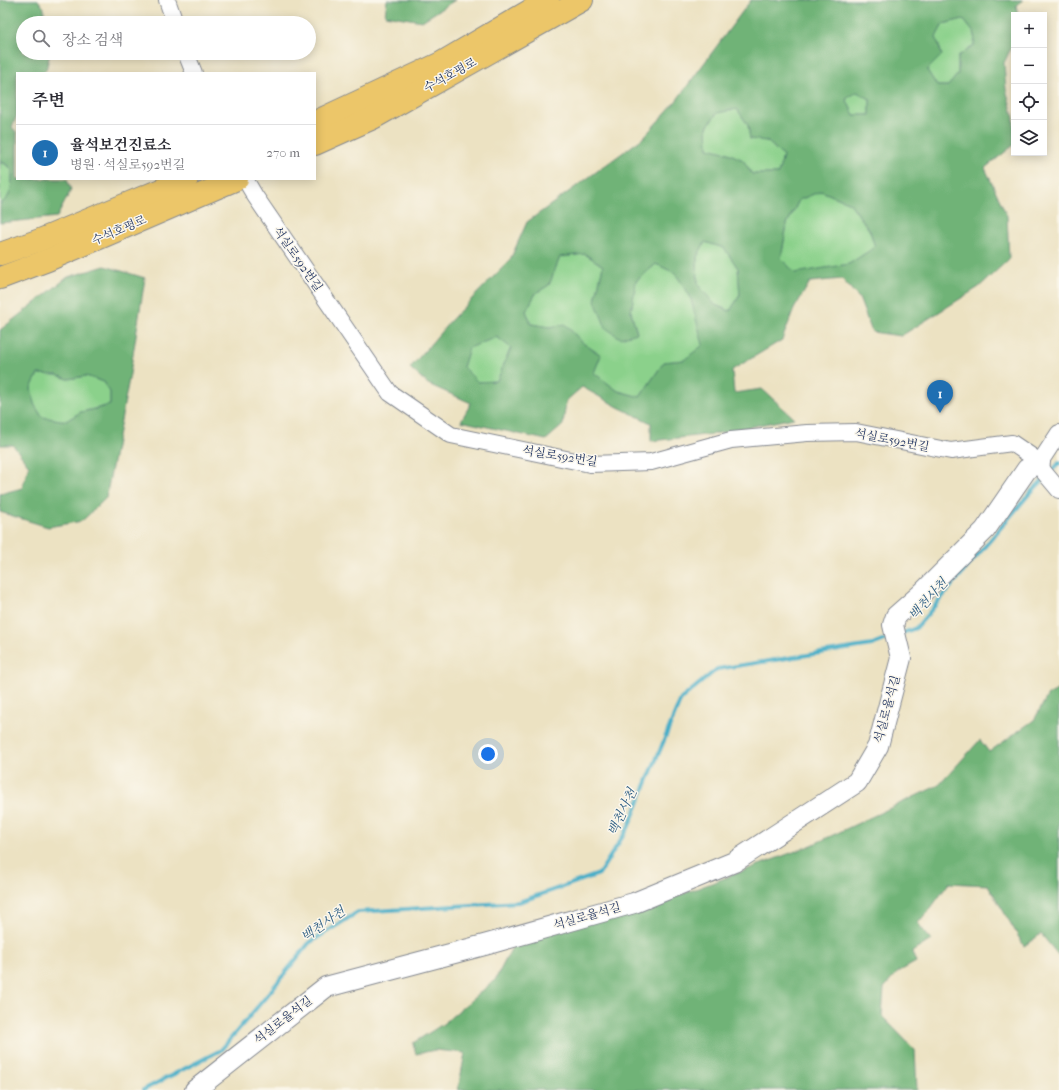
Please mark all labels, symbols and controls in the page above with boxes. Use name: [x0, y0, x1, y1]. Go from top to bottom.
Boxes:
map controls: [1011, 12, 1047, 156]
button: +: [1011, 12, 1047, 48]
search box: [16, 16, 316, 60]
icon: search: [30, 27, 52, 49]
text: 장소 검색: [62, 31, 123, 49]
button: −: [1011, 48, 1047, 84]
street label: 수석호평로: [421, 55, 479, 95]
button: locate: [1011, 84, 1047, 120]
text: 주변: [32, 90, 65, 110]
button: layers: [1011, 120, 1047, 156]
text: 율석보건진료소: [70, 136, 171, 154]
text: 1: [43, 145, 47, 160]
text: 270 m: [266, 145, 300, 160]
text: 병원 · 석실로592번길: [70, 157, 185, 172]
street label: 수석호평로: [90, 212, 149, 248]
street label: 석실로592번길: [271, 224, 325, 294]
pin: 1: [927, 380, 953, 413]
street label: 석실로592번길: [854, 426, 930, 454]
street label: 석실로592번길: [522, 443, 598, 469]
water label: 백천사천: [906, 574, 951, 623]
street label: 석실로율석길: [871, 674, 903, 744]
your location: [478, 744, 498, 764]
water label: 백천사천: [605, 785, 640, 838]
street label: 석실로율석길: [552, 900, 622, 932]
water label: 백천사천: [298, 903, 349, 945]
street label: 석실로율석길: [251, 993, 315, 1047]

